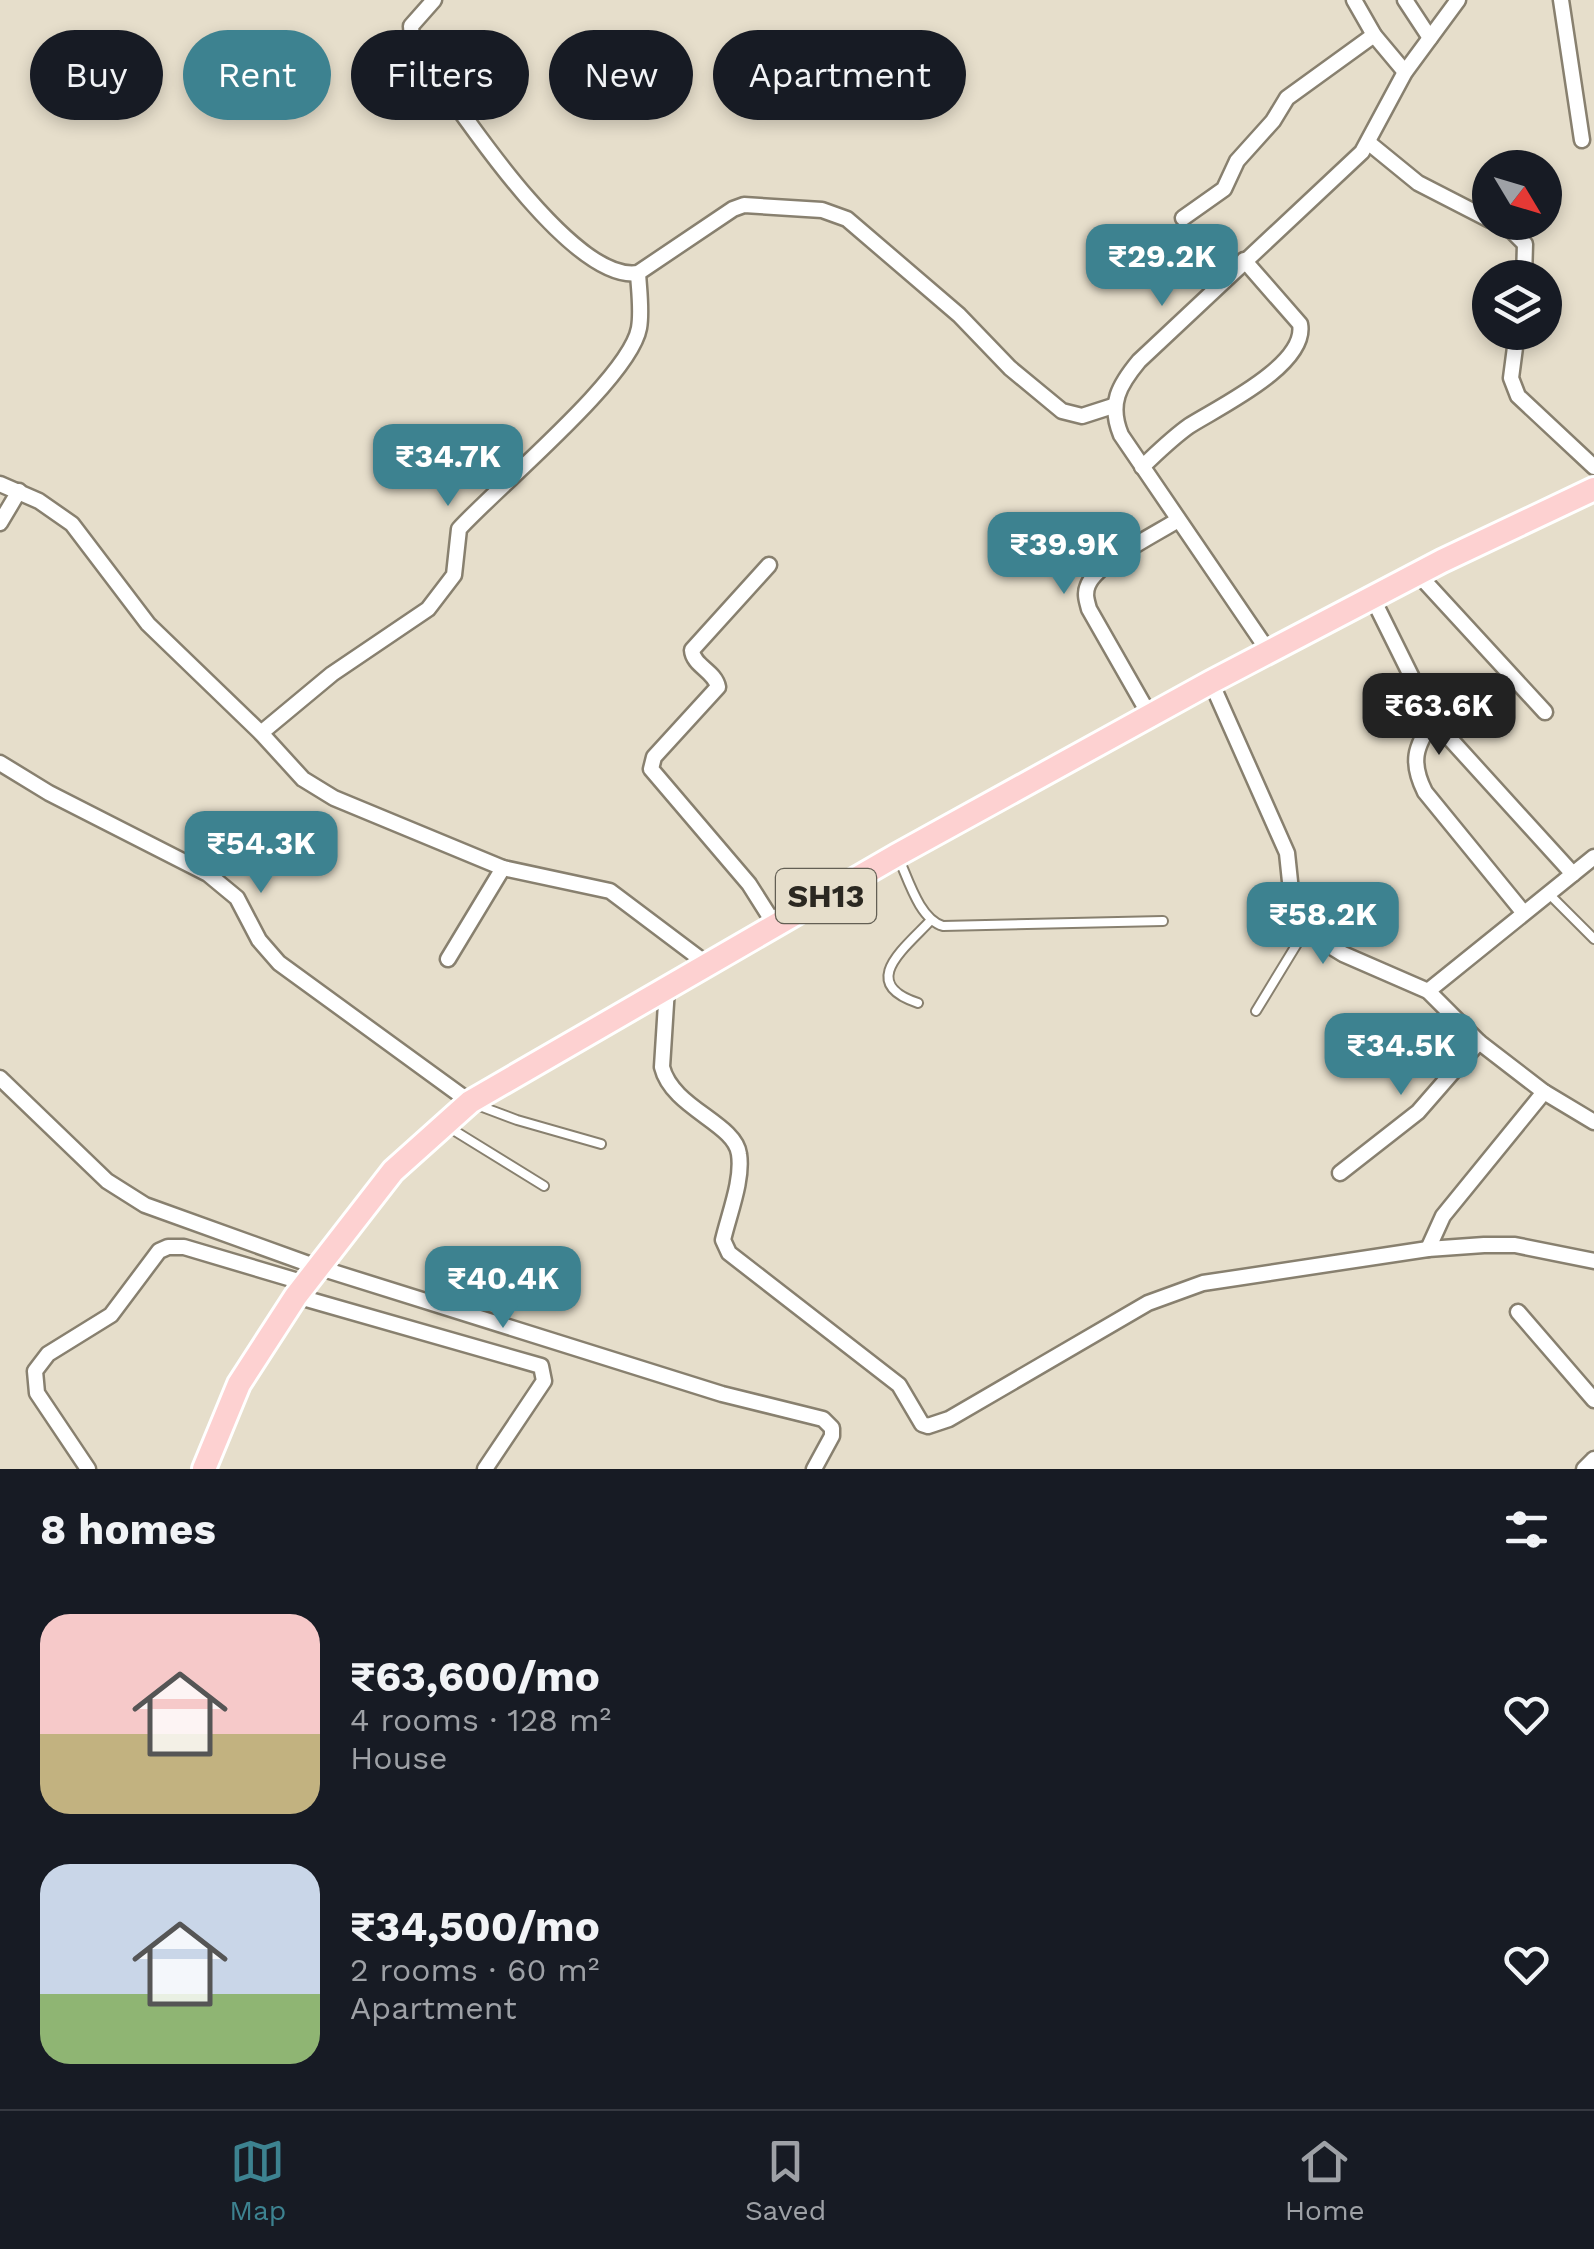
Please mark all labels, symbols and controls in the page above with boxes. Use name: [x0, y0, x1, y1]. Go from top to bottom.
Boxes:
chip: Buy: [30, 30, 163, 120]
chip: Rent: [183, 30, 331, 120]
chip: Filters: [351, 30, 529, 120]
chip: New: [549, 30, 693, 120]
chip: Apartment: [713, 30, 966, 120]
north arrow: [1472, 150, 1562, 240]
map controls: [1472, 150, 1562, 350]
pin: ₹29.2K: [1081, 224, 1243, 309]
text: ₹29.2K: [1108, 237, 1216, 275]
button: layers: [1472, 260, 1562, 350]
pin: ₹34.7K: [367, 424, 529, 509]
text: ₹34.7K: [395, 437, 501, 475]
pin: ₹39.9K: [983, 512, 1145, 597]
text: ₹39.9K: [1010, 525, 1118, 563]
pin: ₹63.6K: [1358, 673, 1520, 758]
text: ₹63.6K: [1385, 686, 1493, 724]
pin: ₹54.3K: [180, 811, 342, 896]
text: ₹54.3K: [207, 824, 315, 862]
road number: SH13: [776, 869, 876, 923]
pin: ₹58.2K: [1242, 882, 1404, 967]
text: ₹58.2K: [1269, 895, 1377, 933]
pin: ₹34.5K: [1320, 1013, 1482, 1098]
text: ₹34.5K: [1347, 1026, 1455, 1064]
pin: ₹40.4K: [422, 1246, 584, 1331]
text: ₹40.4K: [447, 1259, 559, 1297]
icon: filters: [1499, 1502, 1554, 1557]
text: 8 homes: [40, 1505, 216, 1554]
text: ₹63,600/mo: [350, 1652, 600, 1701]
icon: home: [120, 1654, 240, 1774]
icon: heart: [1499, 1687, 1554, 1742]
text: 4 rooms · 128 m²: [350, 1701, 611, 1739]
text: House: [350, 1739, 448, 1777]
text: ₹34,500/mo: [350, 1902, 600, 1951]
icon: home: [120, 1904, 240, 2024]
icon: heart: [1499, 1937, 1554, 1992]
text: 2 rooms · 60 m²: [350, 1951, 599, 1989]
text: Apartment: [350, 1989, 517, 2027]
tab: Map: [229, 2134, 286, 2227]
tab: Saved: [745, 2134, 826, 2227]
tab: Home: [1285, 2134, 1365, 2227]

